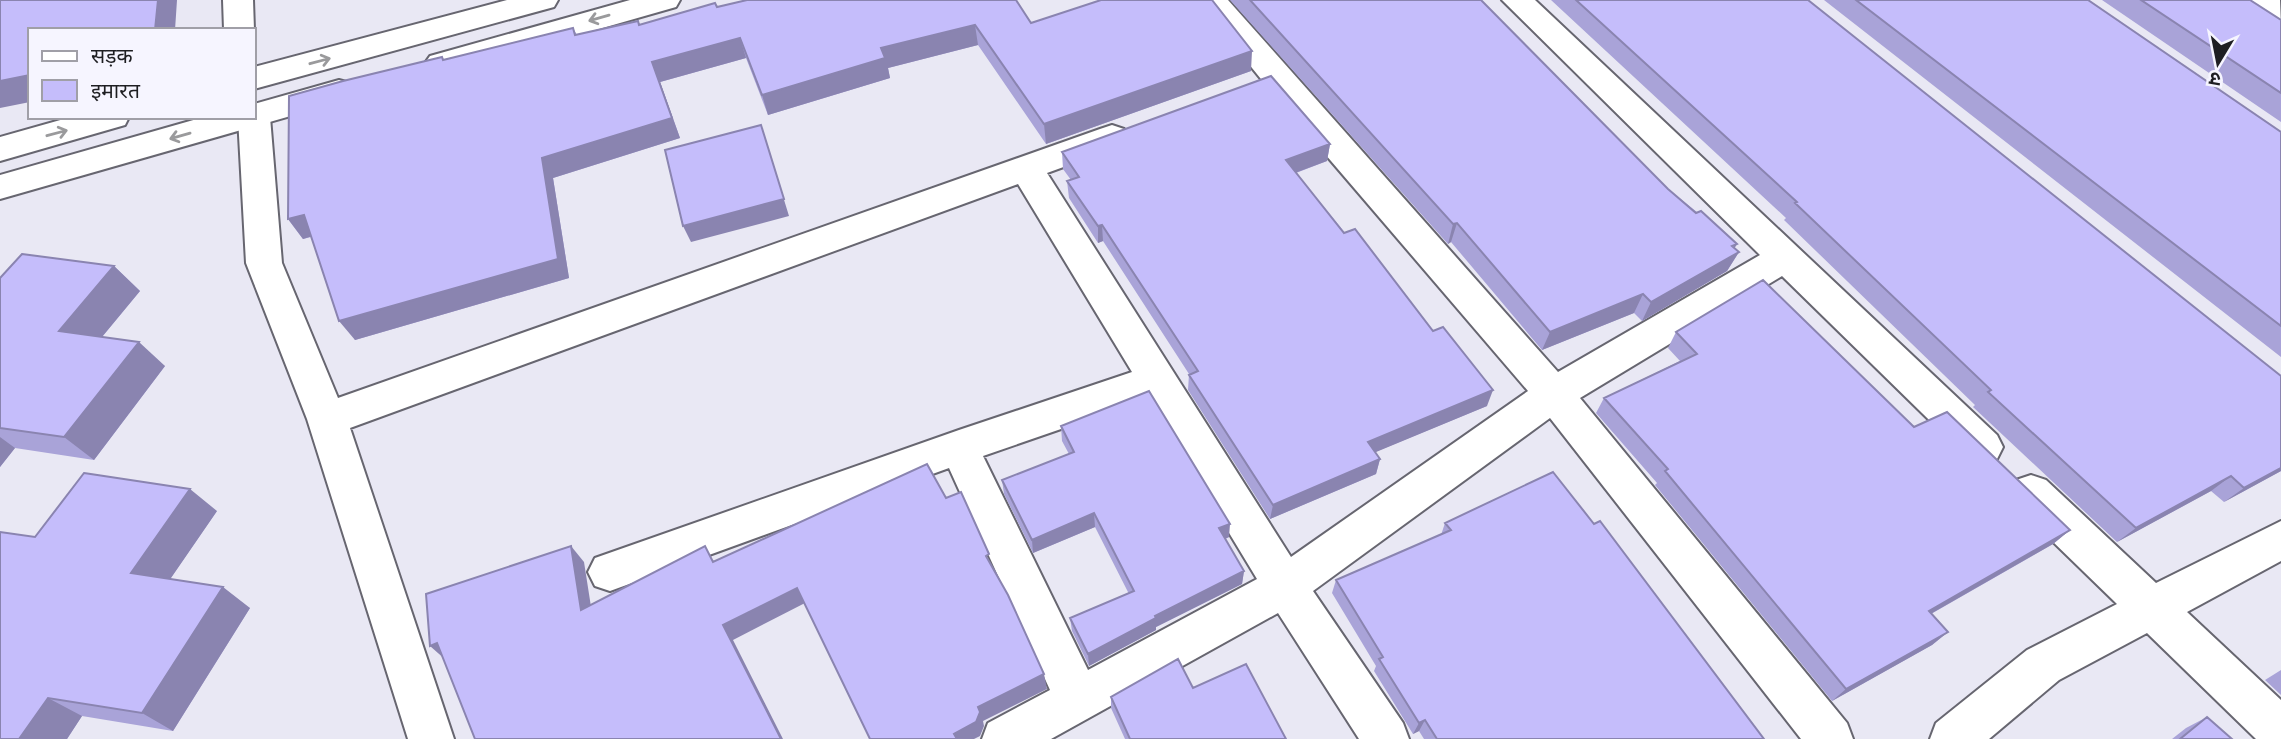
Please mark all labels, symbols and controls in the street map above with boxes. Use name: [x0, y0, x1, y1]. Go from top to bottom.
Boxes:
one-way arrow: [588, 13, 610, 26]
legend: [28, 28, 256, 119]
north arrow: [2183, 28, 2253, 98]
text: सड़क: [91, 44, 133, 68]
one-way arrow: [308, 53, 330, 66]
text: उ: [2207, 67, 2223, 92]
text: इमारत: [91, 79, 141, 103]
one-way arrow: [45, 126, 67, 139]
one-way arrow: [169, 130, 191, 143]

